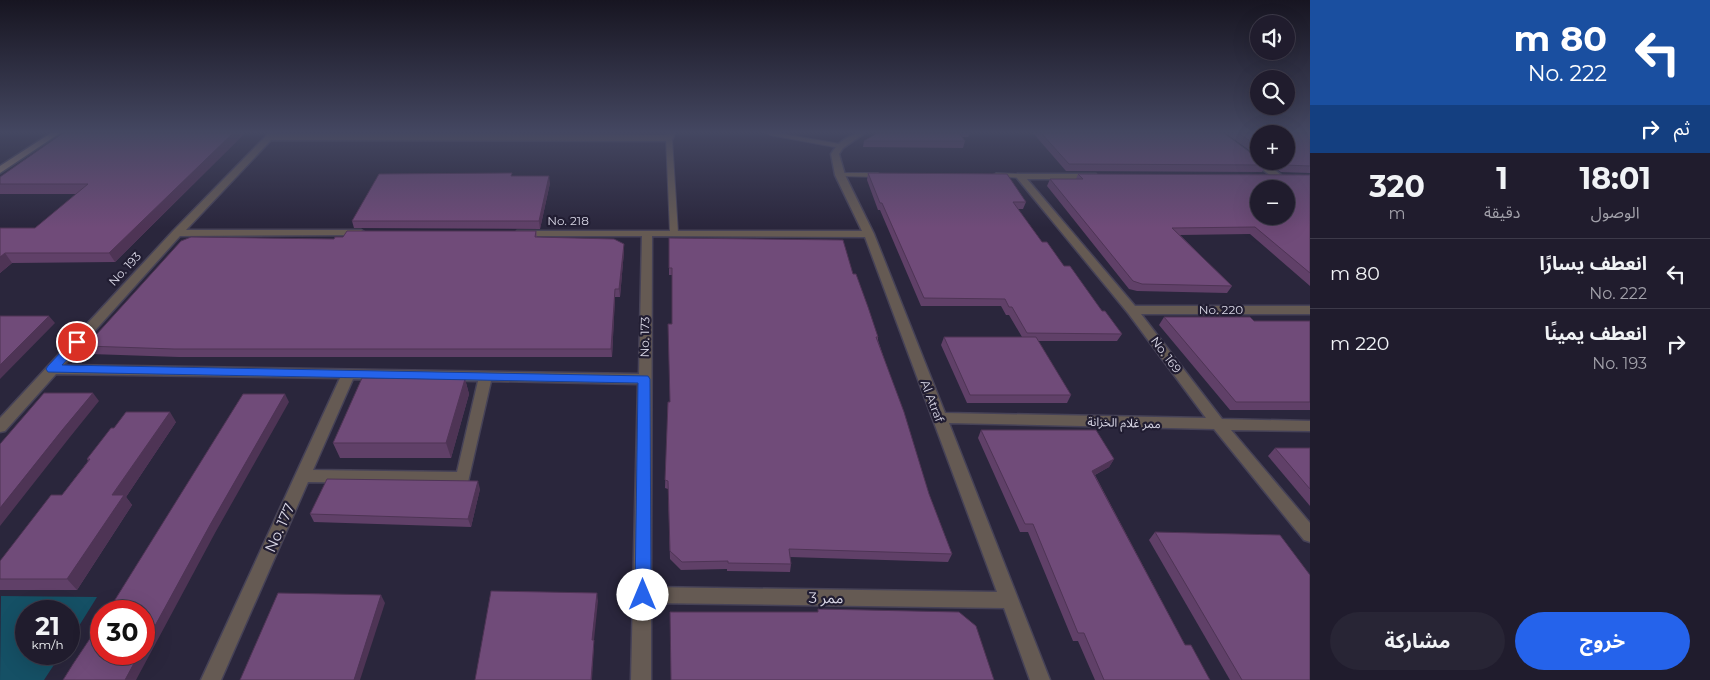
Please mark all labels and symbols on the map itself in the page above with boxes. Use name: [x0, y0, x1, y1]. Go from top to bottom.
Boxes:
street label: No. 218: [547, 213, 589, 228]
street label: No. 193: [105, 248, 144, 289]
street label: No. 220: [1199, 302, 1243, 317]
street label: No. 173: [637, 316, 652, 358]
pin: [56, 321, 98, 363]
street label: No. 169: [1148, 334, 1185, 376]
street label: Al Atraf: [918, 378, 948, 425]
street label: ممر غلام الخزانة: [1087, 414, 1161, 433]
street label: No. 177: [260, 500, 299, 555]
position arrow: [616, 568, 668, 620]
street label: ممر 3: [808, 588, 844, 607]
speed limit sign: 30: [90, 600, 155, 665]

